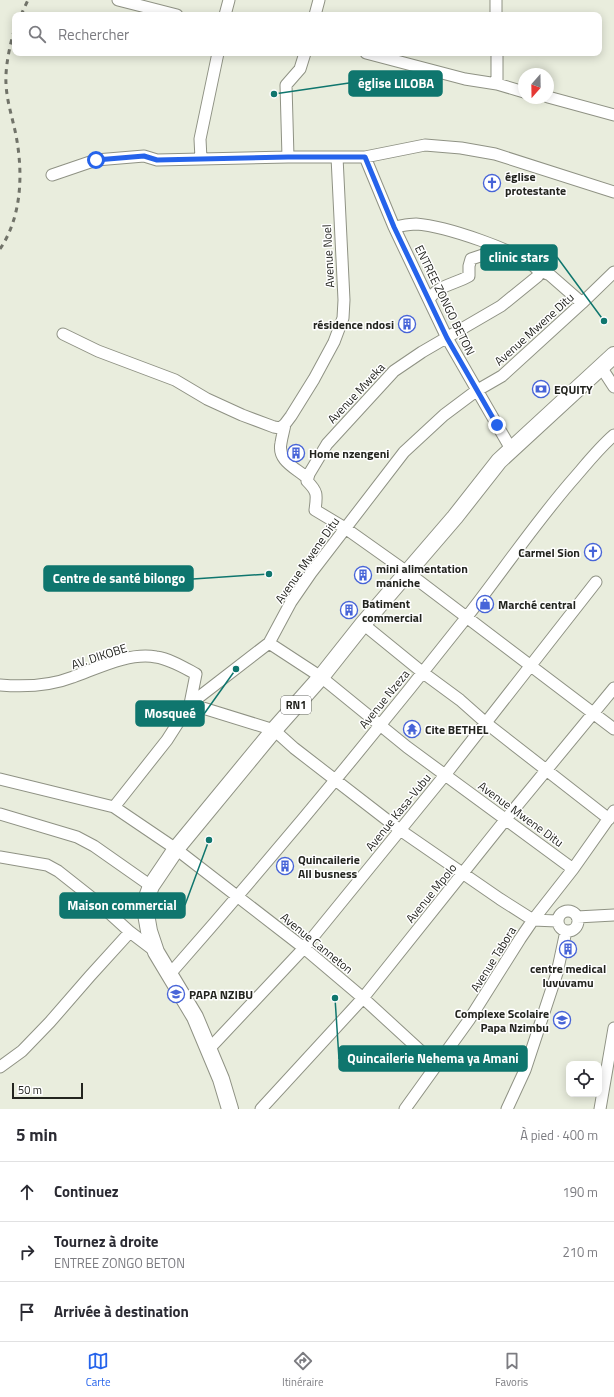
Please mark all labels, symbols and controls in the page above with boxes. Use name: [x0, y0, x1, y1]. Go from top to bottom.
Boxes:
search box: [12, 12, 602, 56]
icon: search: [26, 23, 48, 45]
text: Rechercher: [58, 23, 129, 46]
north arrow: [518, 68, 554, 104]
callout: église LILOBA: [349, 71, 442, 96]
text: église LILOBA: [358, 73, 434, 93]
route start: [87, 151, 105, 169]
place label: église protestante: [505, 167, 566, 200]
church icon: église protestante: [482, 173, 502, 193]
street label: Avenue Noel: [317, 224, 339, 288]
street label: ENTREE ZONGO BETON: [410, 242, 480, 358]
callout: clinic stars: [481, 245, 557, 270]
text: clinic stars: [489, 247, 549, 267]
street label: Avenue Mwene Ditu: [490, 288, 578, 370]
building icon: résidence ndosi: [397, 314, 417, 334]
place label: résidence ndosi: [313, 315, 394, 334]
street label: Avenue Mweka: [323, 358, 389, 428]
bank icon: EQUITY: [531, 379, 551, 399]
place label: EQUITY: [554, 380, 593, 399]
route end: [488, 416, 506, 434]
building icon: Home nzengeni: [286, 443, 306, 463]
place label: Home nzengeni: [309, 444, 389, 463]
street label: Avenue Mwene Ditu: [270, 513, 344, 607]
church icon: Carmel Sion: [583, 542, 603, 562]
place label: Carmel Sion: [518, 543, 580, 562]
place label: mini alimentation maniche: [376, 559, 468, 592]
building icon: mini alimentation maniche: [353, 565, 373, 585]
callout: Centre de santé bilongo: [44, 566, 193, 591]
text: Centre de santé bilongo: [53, 568, 185, 588]
place label: Batiment commercial: [362, 594, 422, 627]
shop icon: Marché central: [475, 594, 495, 614]
place label: Marché central: [498, 595, 576, 614]
building icon: Batiment commercial: [339, 600, 359, 620]
street label: AV. DIKOBE: [69, 638, 130, 674]
street label: Avenue Nzeza: [354, 665, 414, 733]
road number: RN1: [281, 696, 311, 714]
callout: Mosqueé: [136, 701, 204, 726]
text: Mosqueé: [144, 703, 196, 723]
temple icon: Cite BETHEL: [402, 719, 422, 739]
place label: Cite BETHEL: [425, 720, 489, 739]
street label: Avenue Kasa-Vubu: [361, 769, 435, 855]
street label: Avenue Mwene Ditu: [474, 776, 568, 852]
place label: Quincailerie All busness: [298, 850, 360, 883]
building icon: Quincailerie All busness: [275, 856, 295, 876]
street label: Avenue Mpolo: [401, 859, 461, 927]
callout: Maison commercial: [60, 893, 185, 918]
text: Maison commercial: [67, 895, 177, 915]
street label: Avenue Canneton: [277, 908, 357, 978]
street label: Avenue Tabora: [465, 922, 521, 996]
building icon: centre medical luvuvamu: [558, 939, 578, 959]
place label: centre medical luvuvamu: [530, 959, 606, 992]
school or university icon: PAPA NZIBU: [166, 984, 186, 1004]
place label: PAPA NZIBU: [189, 985, 253, 1004]
place label: Complexe Scolaire Papa Nzimbu: [455, 1004, 549, 1037]
school or university icon: Complexe Scolaire Papa Nzimbu: [552, 1010, 572, 1030]
callout: Quincailerie Nehema ya Amani: [339, 1046, 527, 1071]
text: Quincailerie Nehema ya Amani: [347, 1048, 519, 1068]
map controls: [566, 1061, 602, 1097]
button: locate: [566, 1061, 602, 1097]
scale bar: [12, 1081, 83, 1100]
text: 50 m: [18, 1082, 42, 1098]
text: 5 min: [16, 1122, 57, 1148]
text: À pied · 400 m: [520, 1125, 598, 1145]
text: Continuez: [54, 1180, 119, 1203]
icon: ahead: [16, 1181, 38, 1203]
text: 190 m: [562, 1182, 598, 1202]
text: Tournez à droite: [54, 1230, 159, 1253]
icon: right: [16, 1241, 38, 1263]
text: 210 m: [562, 1242, 598, 1262]
text: ENTREE ZONGO BETON: [54, 1253, 185, 1273]
text: Arrivée à destination: [54, 1300, 189, 1323]
icon: arrive: [16, 1301, 38, 1323]
tab: Carte: [86, 1350, 110, 1390]
tab: Itinéraire: [282, 1350, 323, 1390]
tab: Favoris: [495, 1350, 528, 1390]

